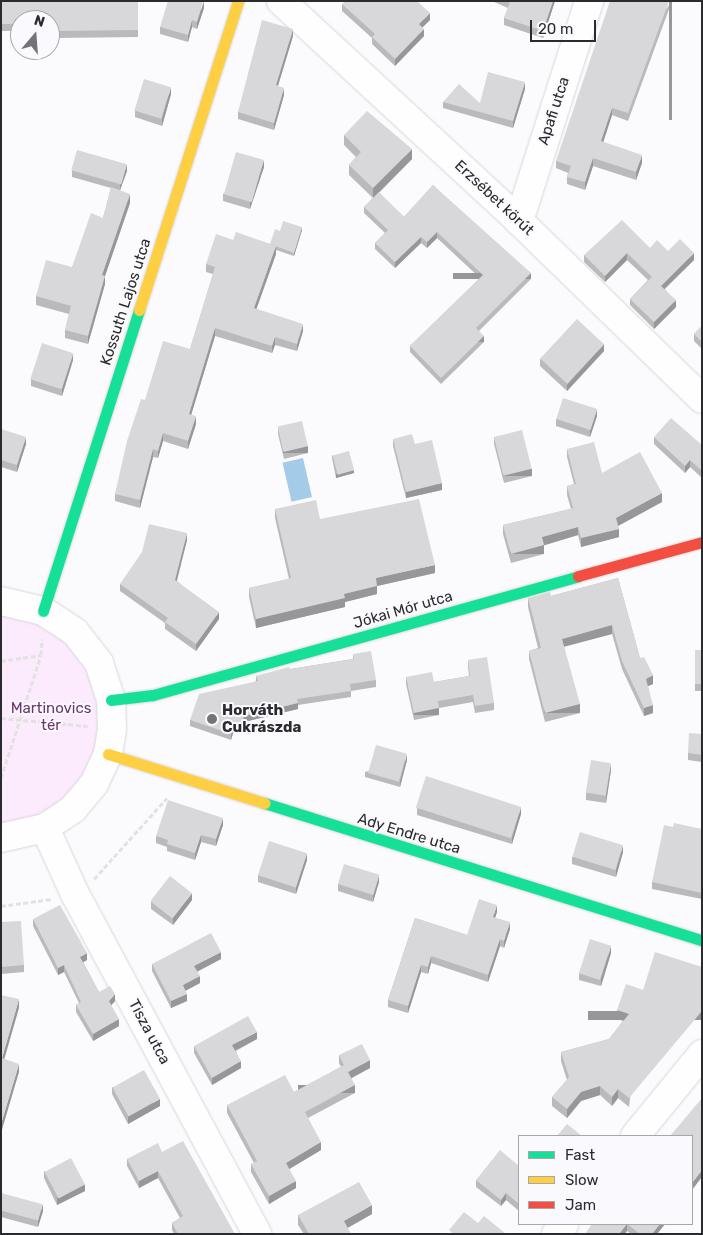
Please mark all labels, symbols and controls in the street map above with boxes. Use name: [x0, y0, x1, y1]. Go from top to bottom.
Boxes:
north arrow: [10, 10, 60, 60]
scale bar: [533, 10, 599, 42]
text: N: [32, 12, 47, 31]
text: 20 m: [538, 20, 573, 38]
street label: Apafi utca: [535, 75, 573, 147]
street label: Erzsébet körút: [451, 157, 537, 239]
street label: Kossuth Lajos utca: [97, 236, 155, 368]
street label: Jókai Mór utca: [351, 587, 455, 633]
park label: Martinovics tér: [11, 699, 91, 734]
place label: Horváth Cukrászda: [222, 701, 301, 736]
marker: Horváth Cukrászda: [206, 713, 218, 725]
street label: Ady Endre utca: [355, 810, 463, 858]
street label: Tisza utca: [124, 996, 174, 1068]
legend: [518, 1135, 693, 1225]
text: Fast: [565, 1146, 595, 1164]
text: Slow: [565, 1171, 598, 1189]
text: Jam: [565, 1196, 596, 1214]

